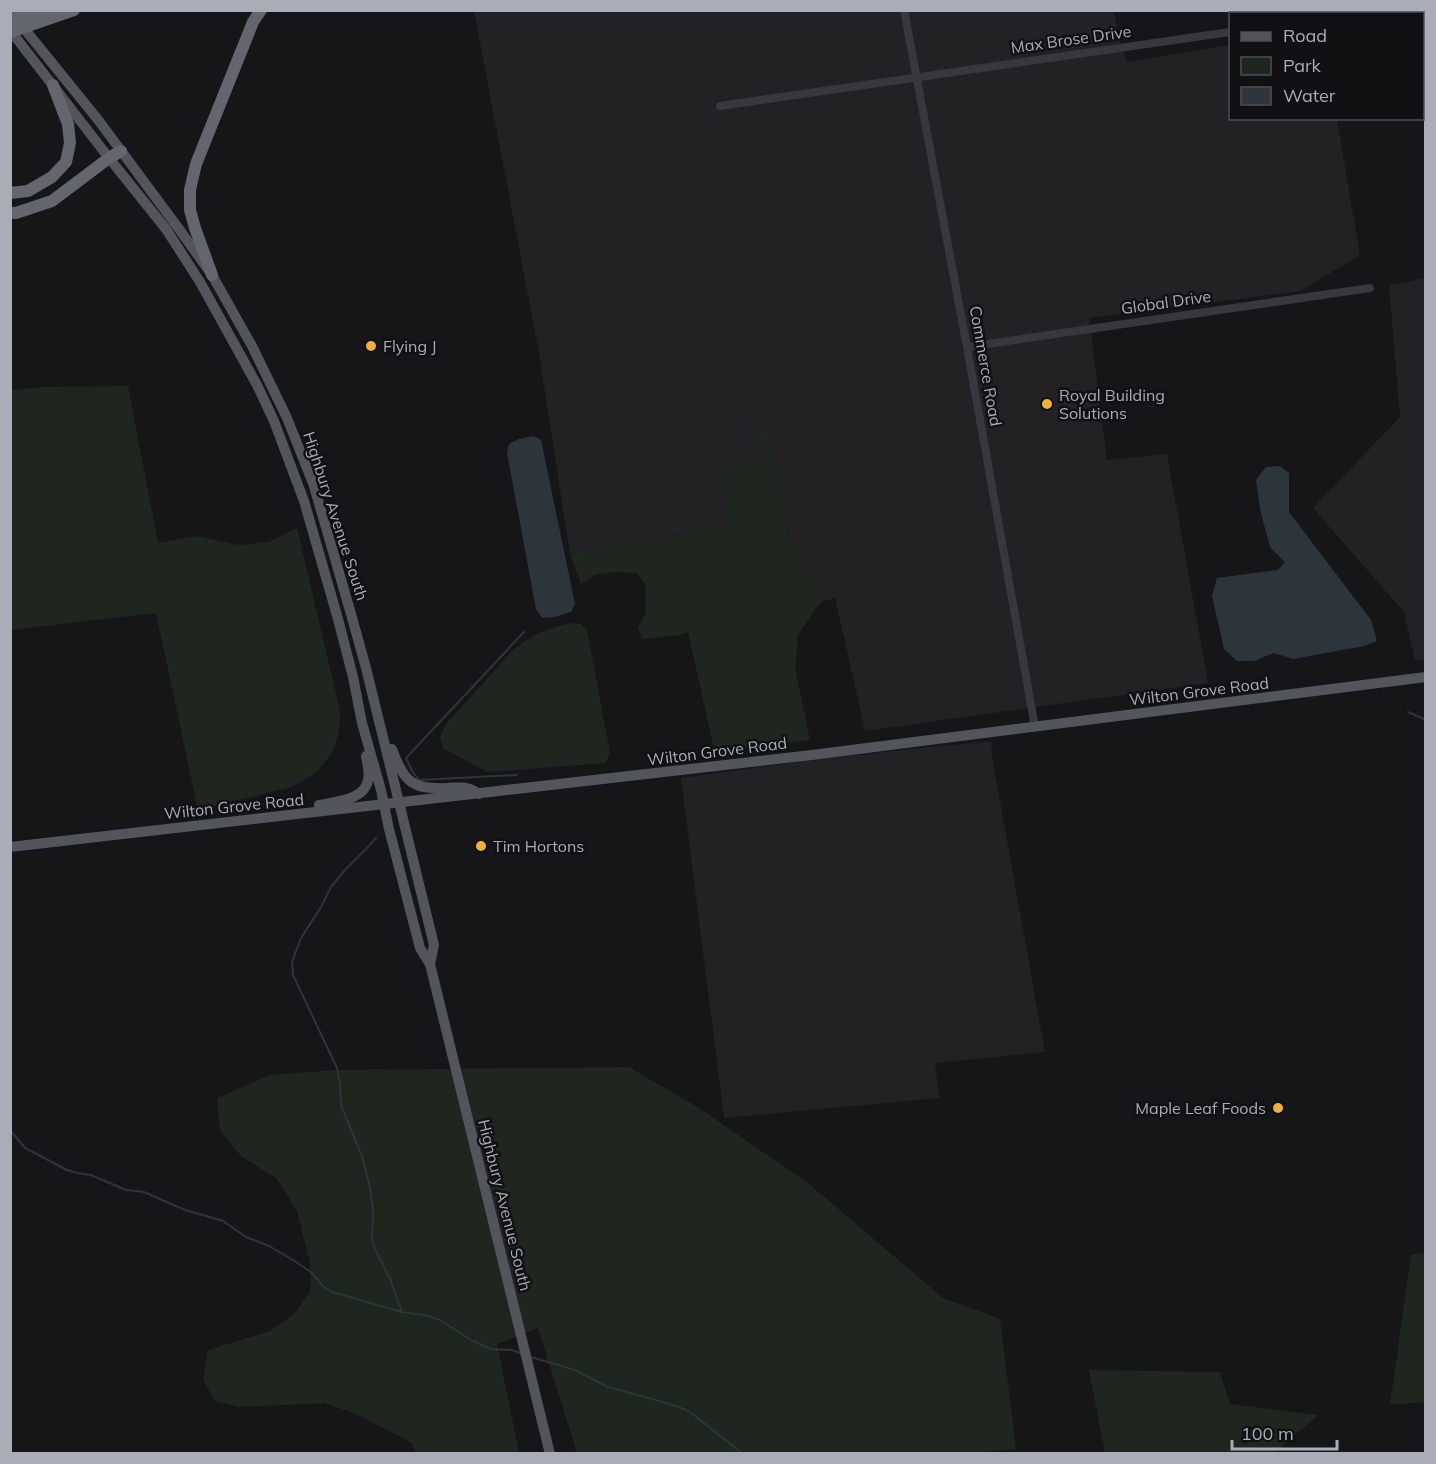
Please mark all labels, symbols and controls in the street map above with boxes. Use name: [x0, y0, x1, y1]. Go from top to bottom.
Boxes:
legend: [1229, 12, 1424, 120]
street label: Max Brose Drive: [1010, 21, 1132, 57]
text: Road: [1283, 24, 1327, 47]
text: Park: [1283, 54, 1322, 77]
text: Water: [1283, 84, 1336, 107]
street label: Global Drive: [1120, 286, 1212, 318]
street label: Commerce Road: [966, 304, 1006, 428]
place label: Flying J: [383, 336, 437, 356]
marker: Flying J: [364, 339, 378, 353]
place label: Royal Building Solutions: [1059, 385, 1165, 423]
marker: Royal Building Solutions: [1040, 397, 1054, 411]
street label: Highbury Avenue South: [299, 429, 373, 603]
street label: Wilton Grove Road: [1128, 673, 1270, 709]
street label: Wilton Grove Road: [646, 733, 788, 769]
street label: Wilton Grove Road: [163, 789, 305, 823]
place label: Tim Hortons: [493, 836, 584, 856]
marker: Tim Hortons: [474, 839, 488, 853]
place label: Maple Leaf Foods: [1135, 1098, 1266, 1118]
marker: Maple Leaf Foods: [1271, 1101, 1285, 1115]
street label: Highbury Avenue South: [474, 1117, 536, 1293]
scale bar: [1232, 1413, 1337, 1451]
text: 100 m: [1241, 1422, 1294, 1445]

